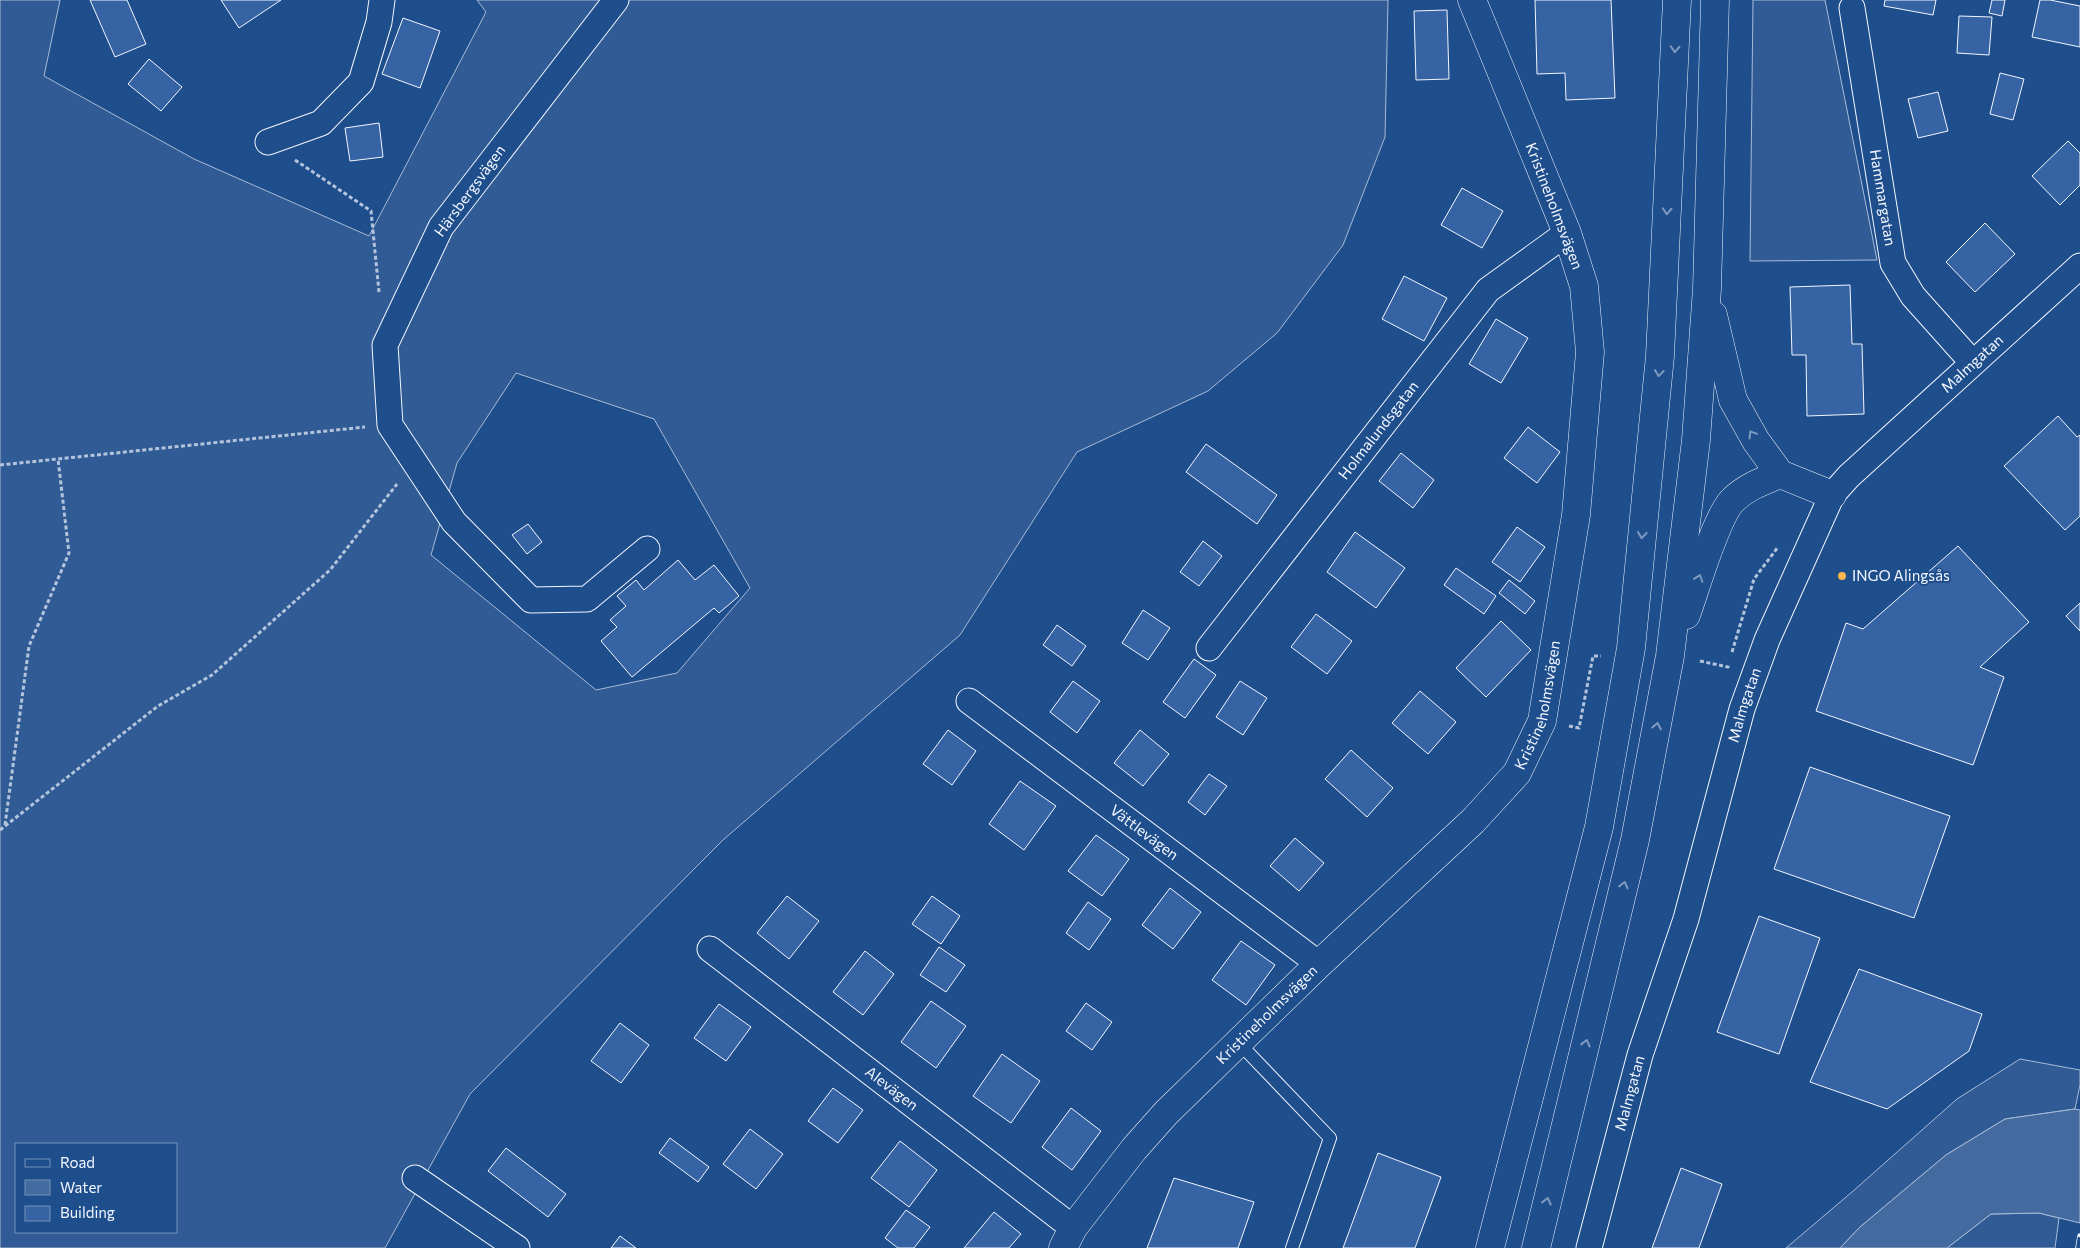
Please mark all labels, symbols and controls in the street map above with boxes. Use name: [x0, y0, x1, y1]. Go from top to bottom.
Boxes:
one-way arrow: [1669, 45, 1680, 53]
street label: Kristineholmsvägen: [1522, 140, 1587, 271]
street label: Härsbergsvägen: [430, 141, 509, 240]
street label: Hammargatan: [1867, 148, 1900, 247]
one-way arrow: [1662, 208, 1672, 215]
street label: Malmgatan: [1937, 330, 2006, 396]
one-way arrow: [1654, 370, 1665, 378]
street label: Holmalundsgatan: [1334, 377, 1422, 482]
one-way arrow: [1748, 430, 1758, 439]
one-way arrow: [1637, 531, 1648, 539]
place label: INGO Alingsås: [1852, 566, 1950, 584]
marker: INGO Alingsås: [1836, 570, 1848, 582]
one-way arrow: [1693, 574, 1703, 583]
street label: Kristineholmsvägen: [1510, 639, 1563, 772]
street label: Malmgatan: [1724, 665, 1764, 744]
one-way arrow: [1651, 721, 1662, 730]
street label: Vättlevägen: [1107, 800, 1182, 863]
one-way arrow: [1618, 880, 1629, 889]
street label: Kristineholmsvägen: [1212, 961, 1320, 1067]
one-way arrow: [1580, 1038, 1591, 1047]
street label: Malmgatan: [1610, 1053, 1648, 1133]
street label: Alevägen: [862, 1062, 922, 1114]
legend: [15, 1143, 178, 1233]
text: Road: [60, 1153, 95, 1171]
text: Water: [60, 1178, 102, 1196]
one-way arrow: [1542, 1197, 1552, 1205]
text: Building: [60, 1203, 115, 1221]

